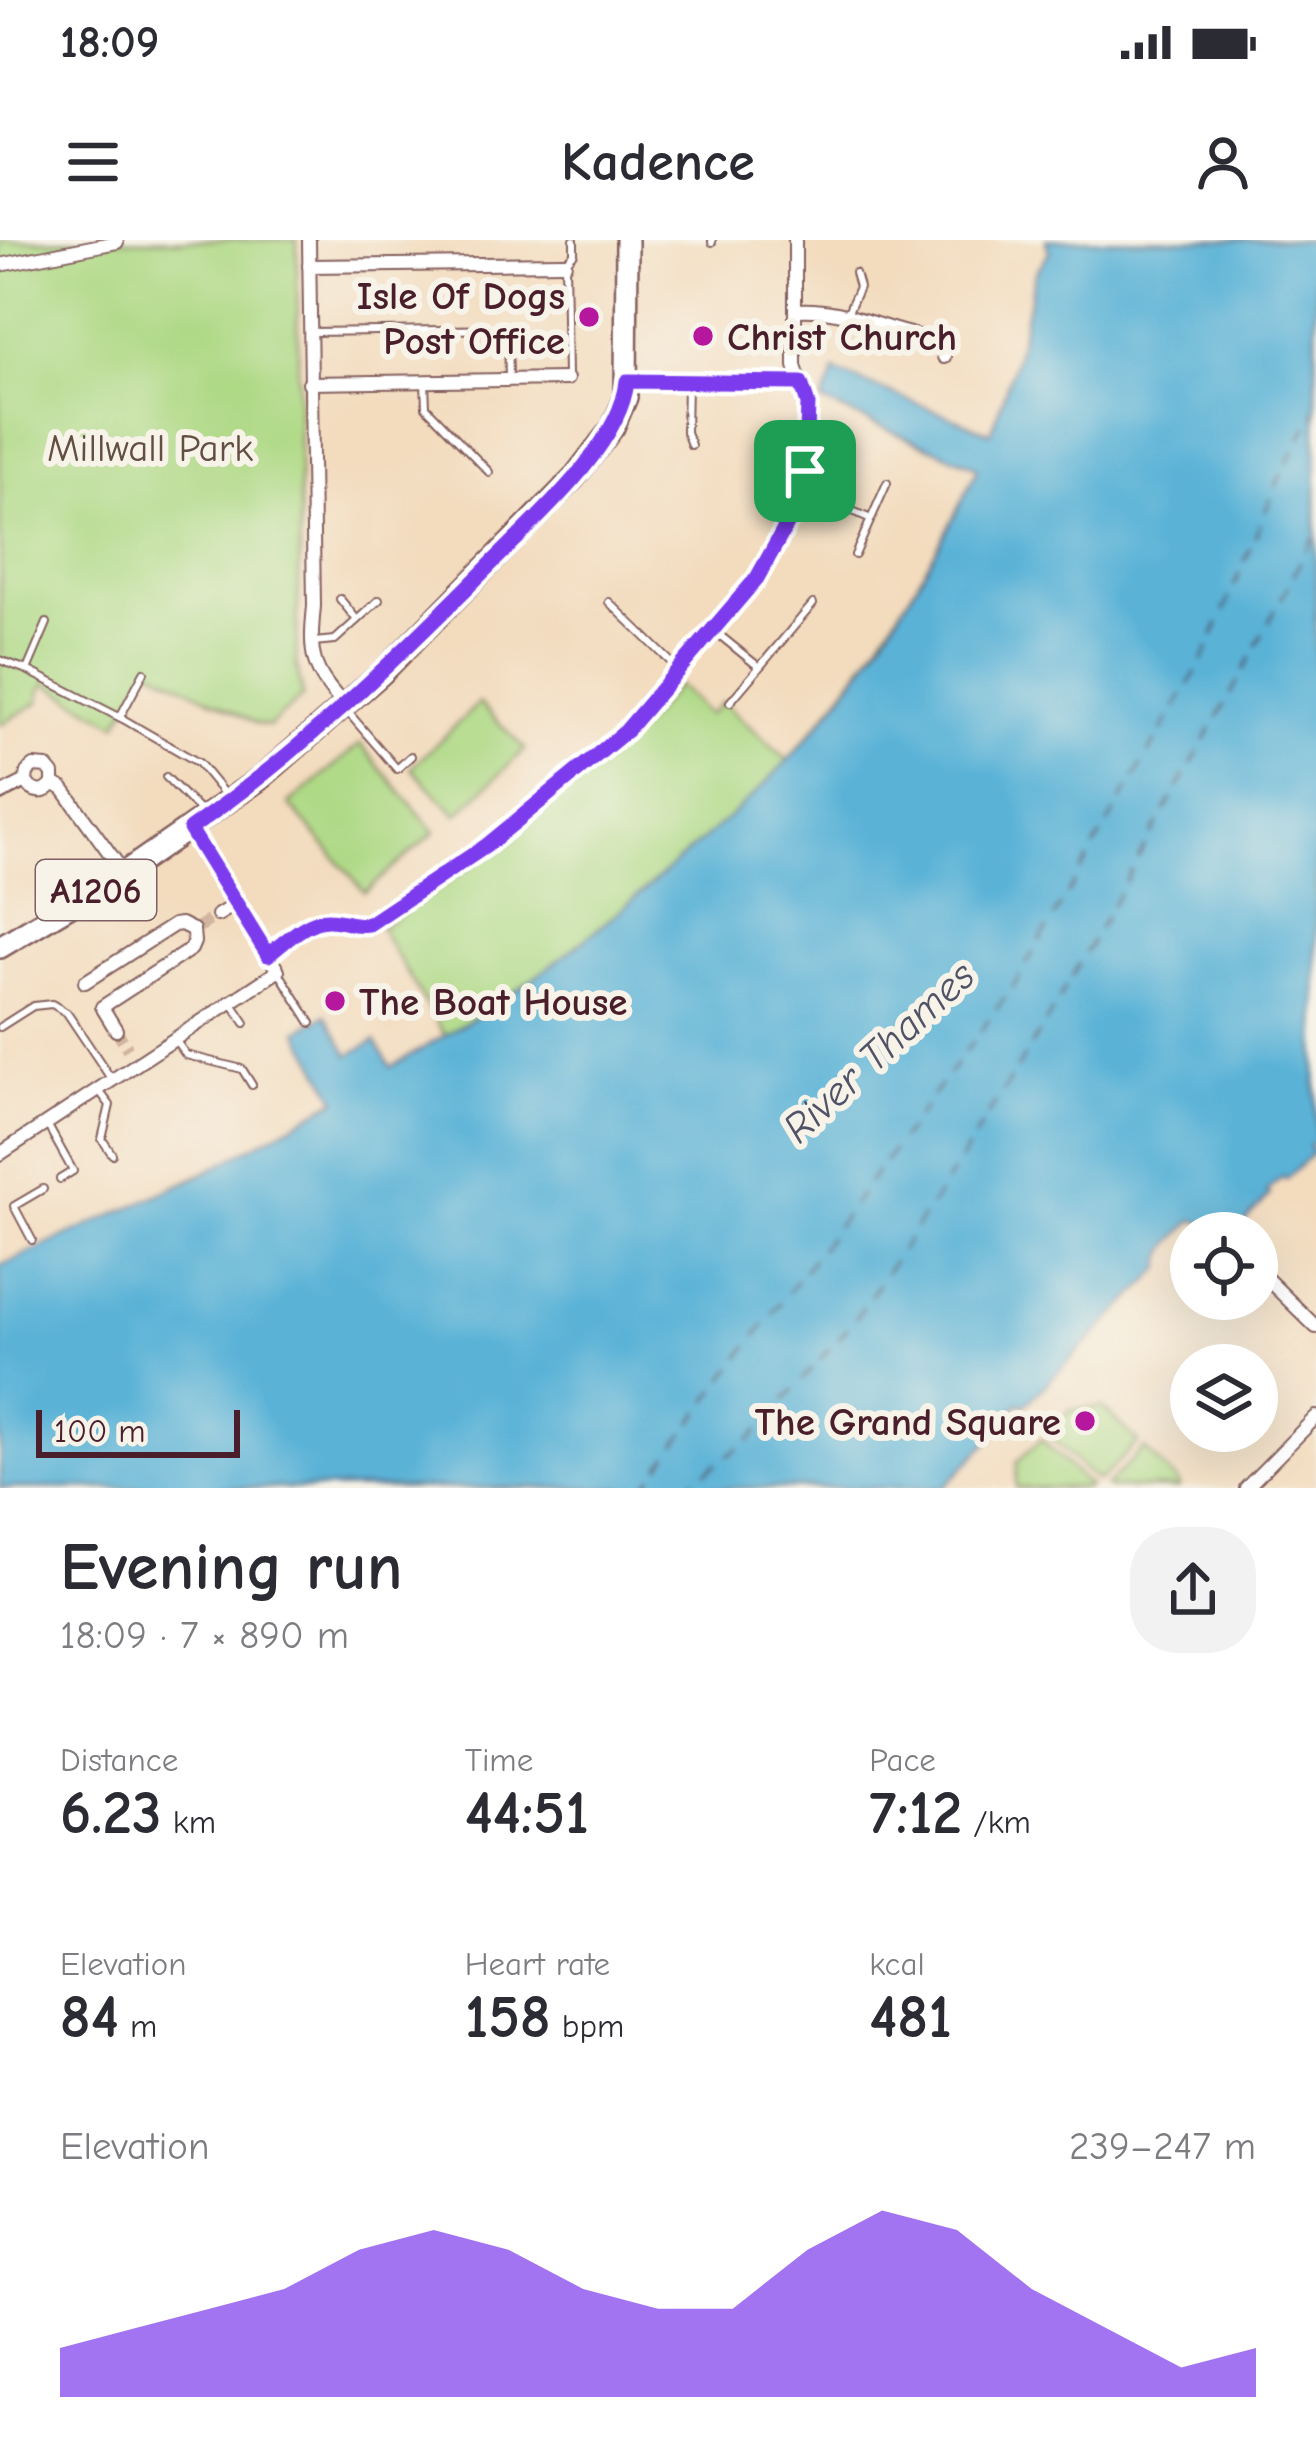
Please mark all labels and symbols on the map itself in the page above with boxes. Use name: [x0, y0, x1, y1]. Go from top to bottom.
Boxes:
place label: Isle Of Dogs Post Office: [357, 274, 565, 364]
marker: Isle Of Dogs Post Office: [576, 304, 602, 330]
place label: Christ Church: [727, 315, 957, 360]
marker: Christ Church: [690, 323, 716, 349]
pin: [754, 420, 856, 522]
park label: Millwall Park: [47, 426, 253, 471]
road number: A1206: [36, 860, 156, 920]
water label: River Thames: [773, 951, 985, 1153]
place label: The Boat House: [359, 980, 627, 1025]
marker: The Boat House: [322, 988, 348, 1014]
place label: The Grand Square: [755, 1400, 1061, 1445]
scale bar: [36, 1404, 240, 1457]
marker: The Grand Square: [1072, 1408, 1098, 1434]

